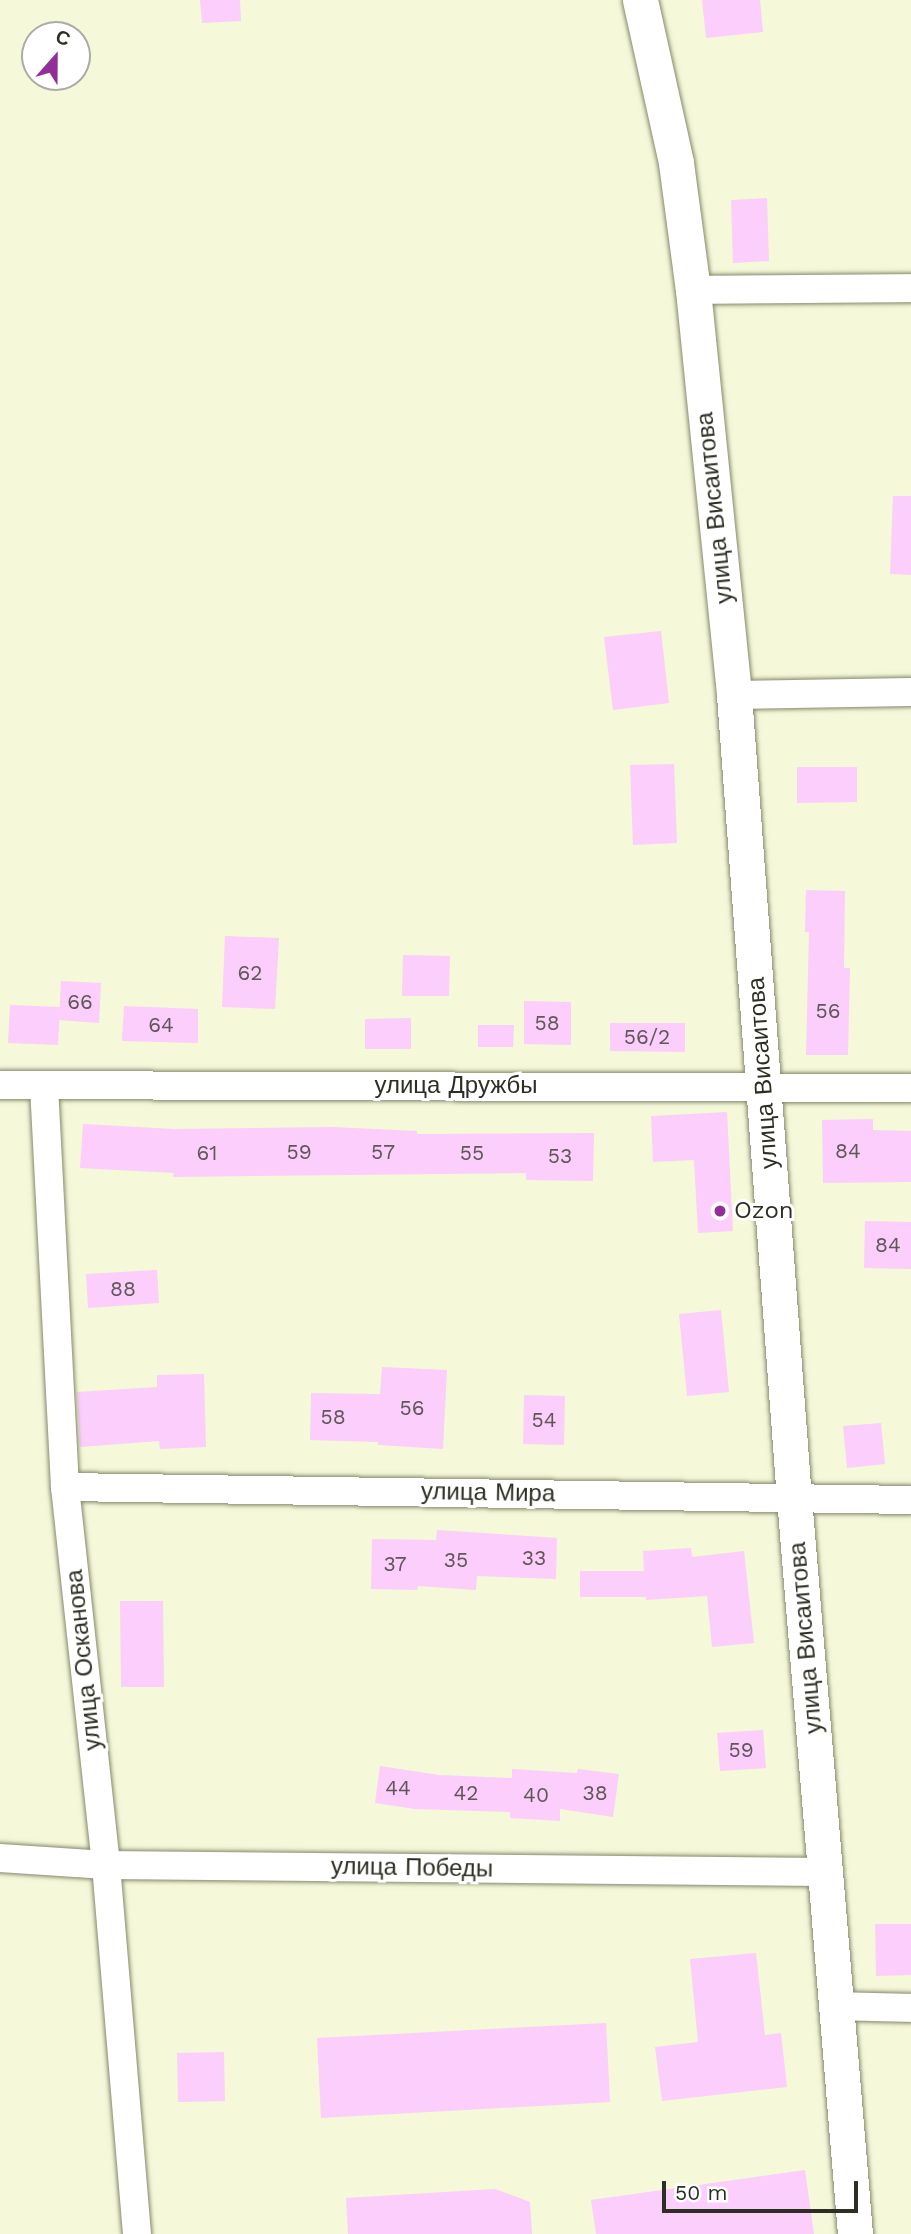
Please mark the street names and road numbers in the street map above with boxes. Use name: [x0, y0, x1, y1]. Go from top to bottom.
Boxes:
street label: улица Висаитова: [691, 411, 739, 605]
street label: улица Висаитова: [742, 976, 784, 1170]
street label: улица Дружбы: [374, 1072, 538, 1100]
street label: улица Мира: [421, 1477, 555, 1509]
street label: улица Висаитова: [783, 1541, 829, 1735]
street label: улица Осканова: [60, 1568, 108, 1752]
street label: улица Победы: [331, 1852, 493, 1884]

